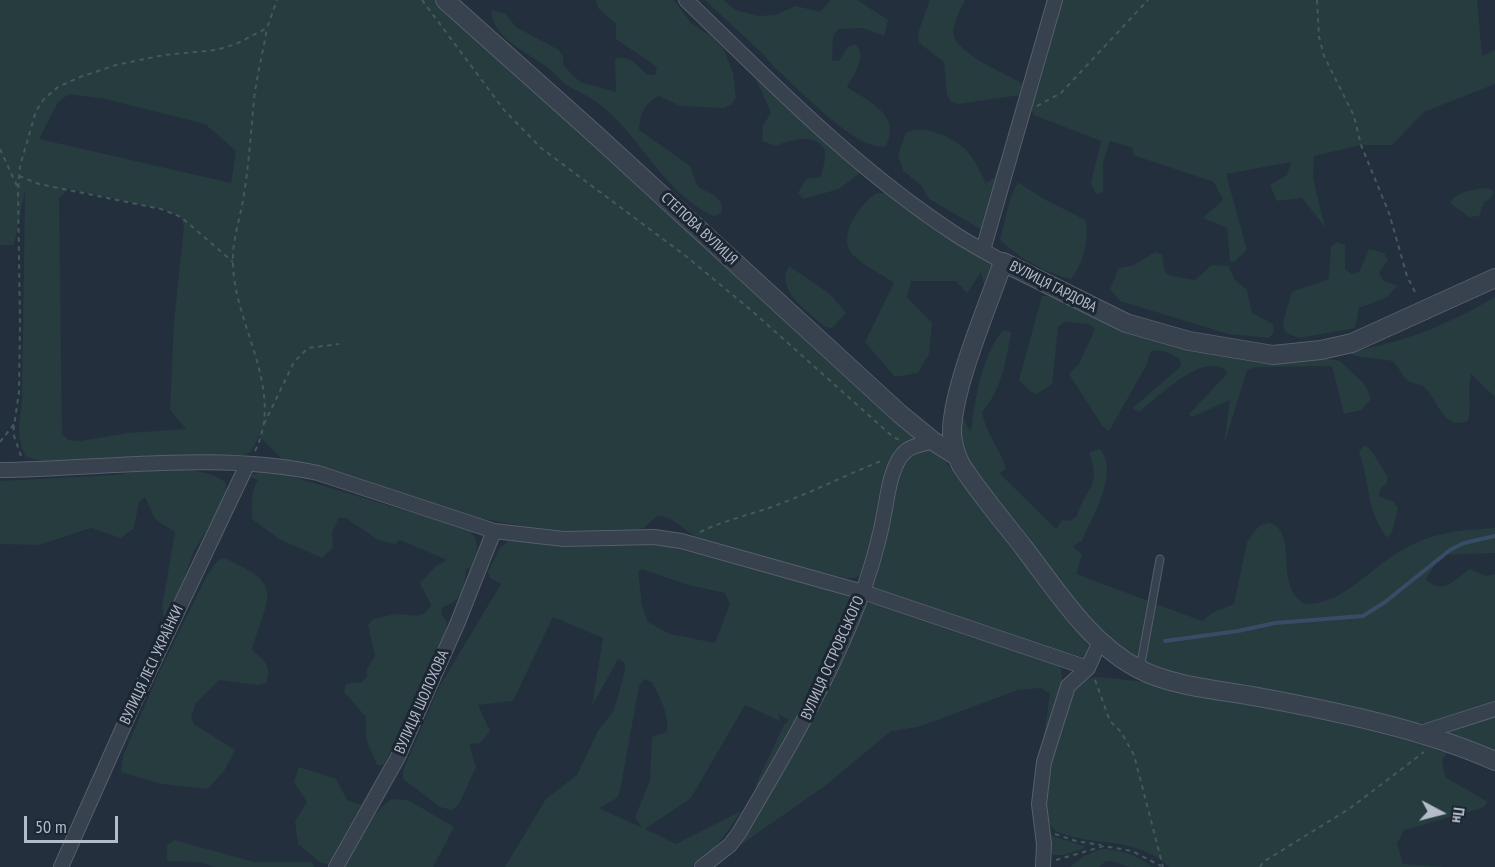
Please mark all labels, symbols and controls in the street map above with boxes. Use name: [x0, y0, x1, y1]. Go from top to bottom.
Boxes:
street label: СТЕПОВА ВУЛИЦЯ: [657, 189, 741, 269]
street label: ВУЛИЦЯ ГАРДОВА: [1006, 257, 1100, 317]
street label: ВУЛИЦЯ ОСТРОВСЬКОГО: [798, 593, 868, 723]
street label: ВУЛИЦЯ ЛЕСІ УКРАЇНКИ: [116, 602, 188, 728]
street label: ВУЛИЦЯ ШОЛОХОВА: [391, 647, 453, 757]
north arrow: [1411, 783, 1471, 843]
scale bar: [27, 804, 122, 842]
text: Пн: [1448, 806, 1470, 824]
text: 50 m: [35, 815, 67, 838]

